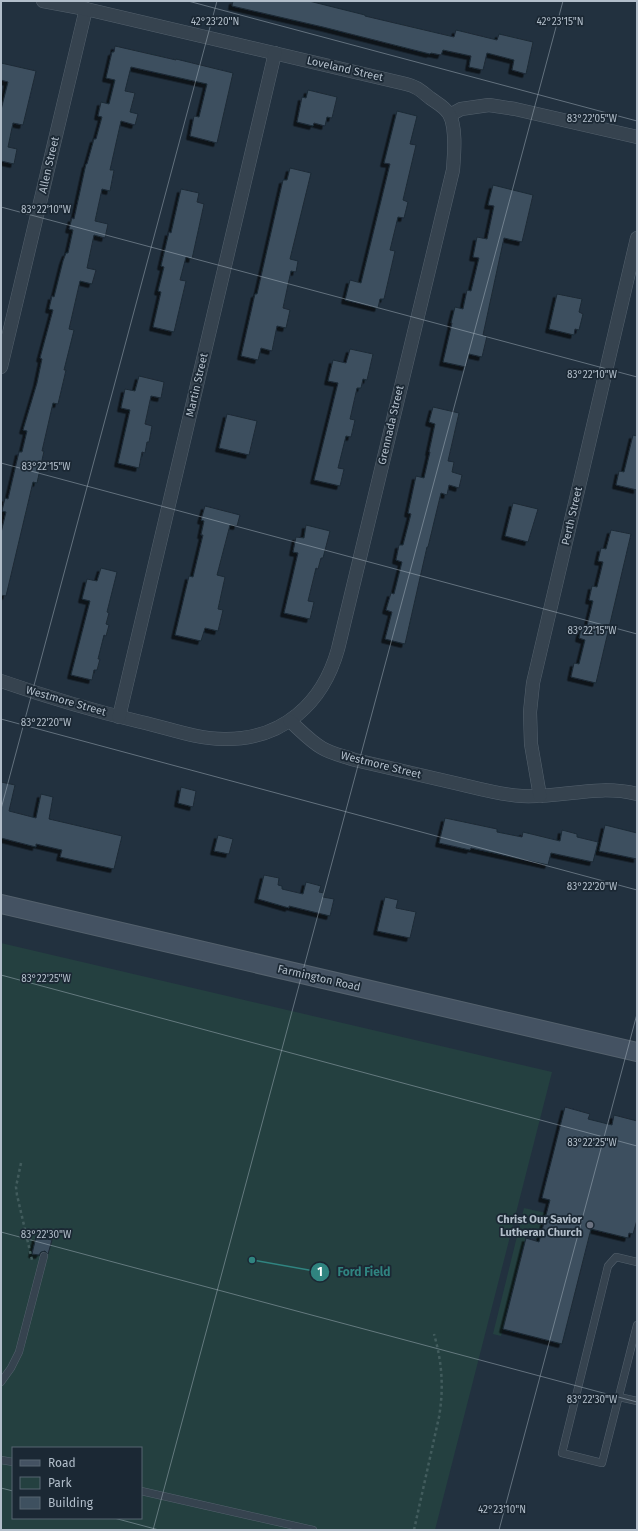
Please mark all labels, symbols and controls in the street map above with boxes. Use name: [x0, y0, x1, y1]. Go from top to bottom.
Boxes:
text: 42°23'20"N: [191, 16, 239, 28]
text: 42°23'15"N: [536, 16, 584, 28]
street label: Loveland Street: [306, 54, 384, 84]
text: 83°22'05"W: [567, 113, 618, 125]
street label: Allen Street: [36, 135, 62, 195]
text: 83°22'10"W: [21, 204, 72, 216]
street label: Martin Street: [183, 352, 211, 418]
text: 83°22'10"W: [567, 369, 618, 381]
street label: Grennada Street: [376, 384, 406, 466]
text: 83°22'15"W: [21, 461, 71, 473]
street label: Perth Street: [559, 486, 585, 546]
text: 83°22'15"W: [567, 625, 617, 637]
street label: Westmore Street: [25, 683, 108, 719]
text: 83°22'20"W: [21, 717, 72, 729]
street label: Westmore Street: [339, 749, 423, 781]
text: 83°22'20"W: [567, 881, 618, 893]
street label: Farmington Road: [276, 962, 362, 994]
text: 83°22'25"W: [21, 973, 72, 985]
text: 83°22'25"W: [567, 1137, 618, 1149]
place label: Christ Our Savior Lutheran Church: [497, 1213, 583, 1239]
marker: Christ Our Savior Lutheran Church: [585, 1220, 595, 1230]
text: 83°22'30"W: [21, 1229, 72, 1241]
callout: Ford Field: [310, 1260, 399, 1284]
text: 1: [317, 1265, 323, 1279]
text: Ford Field: [337, 1265, 391, 1279]
text: 83°22'30"W: [567, 1394, 618, 1406]
legend: [12, 1447, 142, 1519]
text: Road: [48, 1456, 76, 1470]
text: Park: [48, 1476, 72, 1490]
text: Building: [48, 1496, 94, 1510]
text: 42°23'10"N: [478, 1504, 526, 1516]

